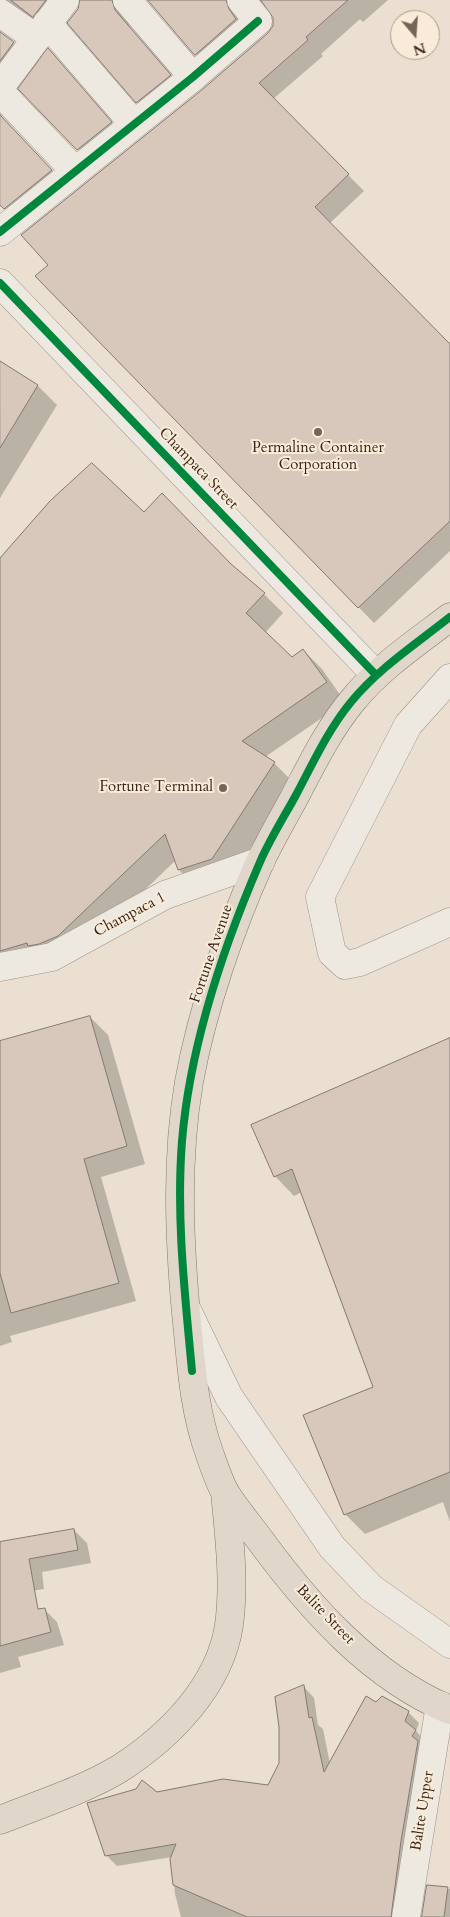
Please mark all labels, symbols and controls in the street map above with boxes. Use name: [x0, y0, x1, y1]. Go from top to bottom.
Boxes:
north arrow: [390, 10, 440, 60]
text: N: [411, 38, 428, 60]
street label: Champaca Street: [154, 424, 242, 514]
marker: Permaline Container Corporation: [312, 426, 324, 438]
place label: Permaline Container Corporation: [252, 440, 384, 475]
place label: Fortune Terminal: [100, 779, 213, 797]
marker: Fortune Terminal: [217, 782, 229, 794]
street label: Champaca 1: [91, 889, 169, 941]
street label: Fortune Avenue: [187, 902, 237, 1006]
street label: Balite Street: [292, 1581, 358, 1649]
street label: Balite Upper: [408, 1770, 438, 1852]

